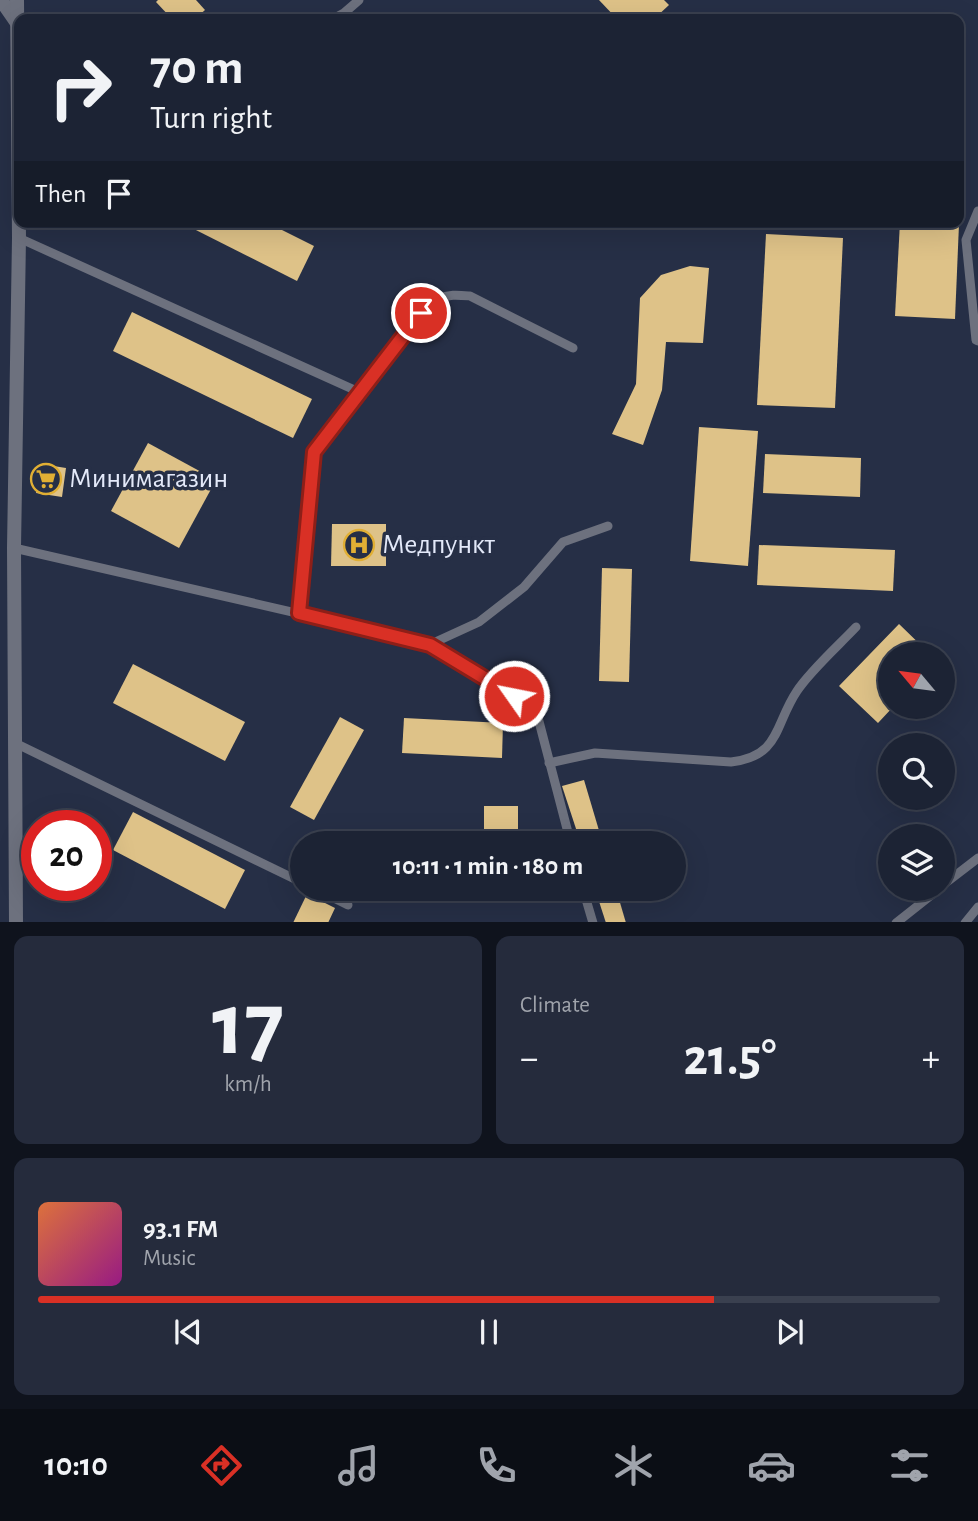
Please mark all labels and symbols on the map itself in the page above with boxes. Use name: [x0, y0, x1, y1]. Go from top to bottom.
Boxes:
pin: [391, 283, 451, 343]
supermarket icon: Минимагазин: [29, 462, 63, 496]
place label: Минимагазин: [69, 465, 228, 493]
hospital icon: Медпункт: [342, 528, 376, 562]
place label: Медпункт: [382, 531, 496, 559]
north arrow: [878, 642, 956, 719]
position arrow: [477, 659, 551, 733]
speed limit sign: 20: [21, 810, 112, 901]

